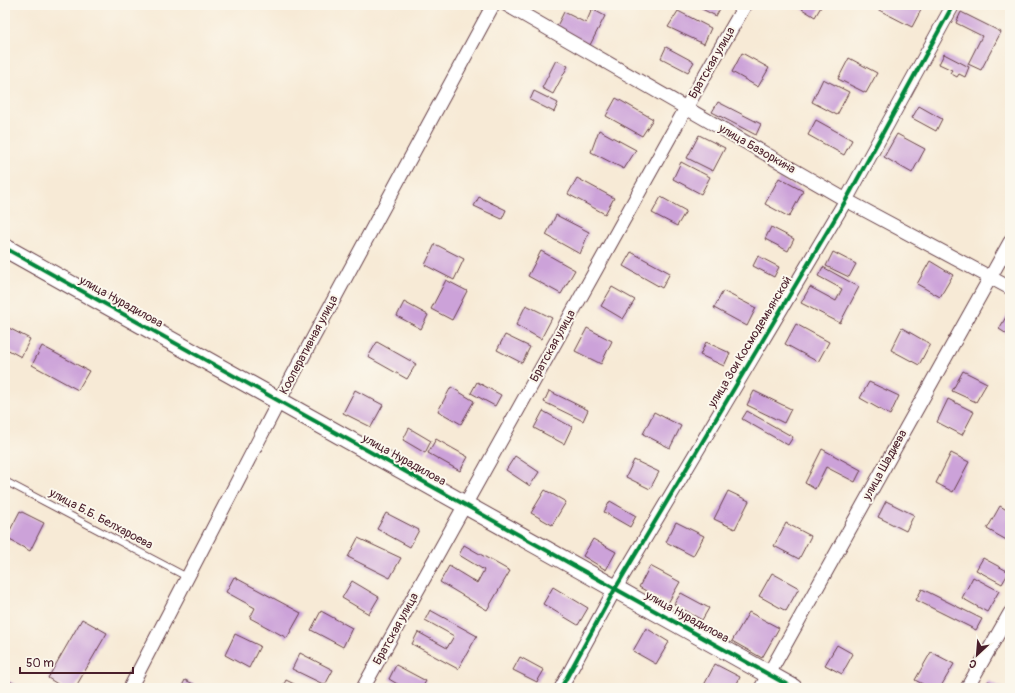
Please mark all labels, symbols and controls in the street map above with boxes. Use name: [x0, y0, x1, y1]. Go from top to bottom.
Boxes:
street label: Братская улица: [685, 24, 739, 102]
street label: улица Базоркина: [715, 120, 798, 177]
street label: улица Нурадилова: [76, 272, 166, 331]
street label: улица Зои Космодемьянской: [704, 273, 795, 411]
street label: Кооперативная улица: [277, 293, 342, 397]
street label: Братская улица: [527, 307, 579, 385]
street label: улица Шадиева: [859, 427, 911, 504]
street label: улица Нурадилова: [359, 430, 449, 489]
street label: улица Б.Б. Белхароева: [46, 485, 156, 553]
street label: улица Нурадилова: [642, 587, 732, 646]
street label: Братская улица: [370, 590, 422, 668]
north arrow: [957, 635, 997, 675]
scale bar: [20, 649, 133, 675]
text: 50 m: [26, 656, 54, 671]
text: С: [967, 656, 979, 671]

